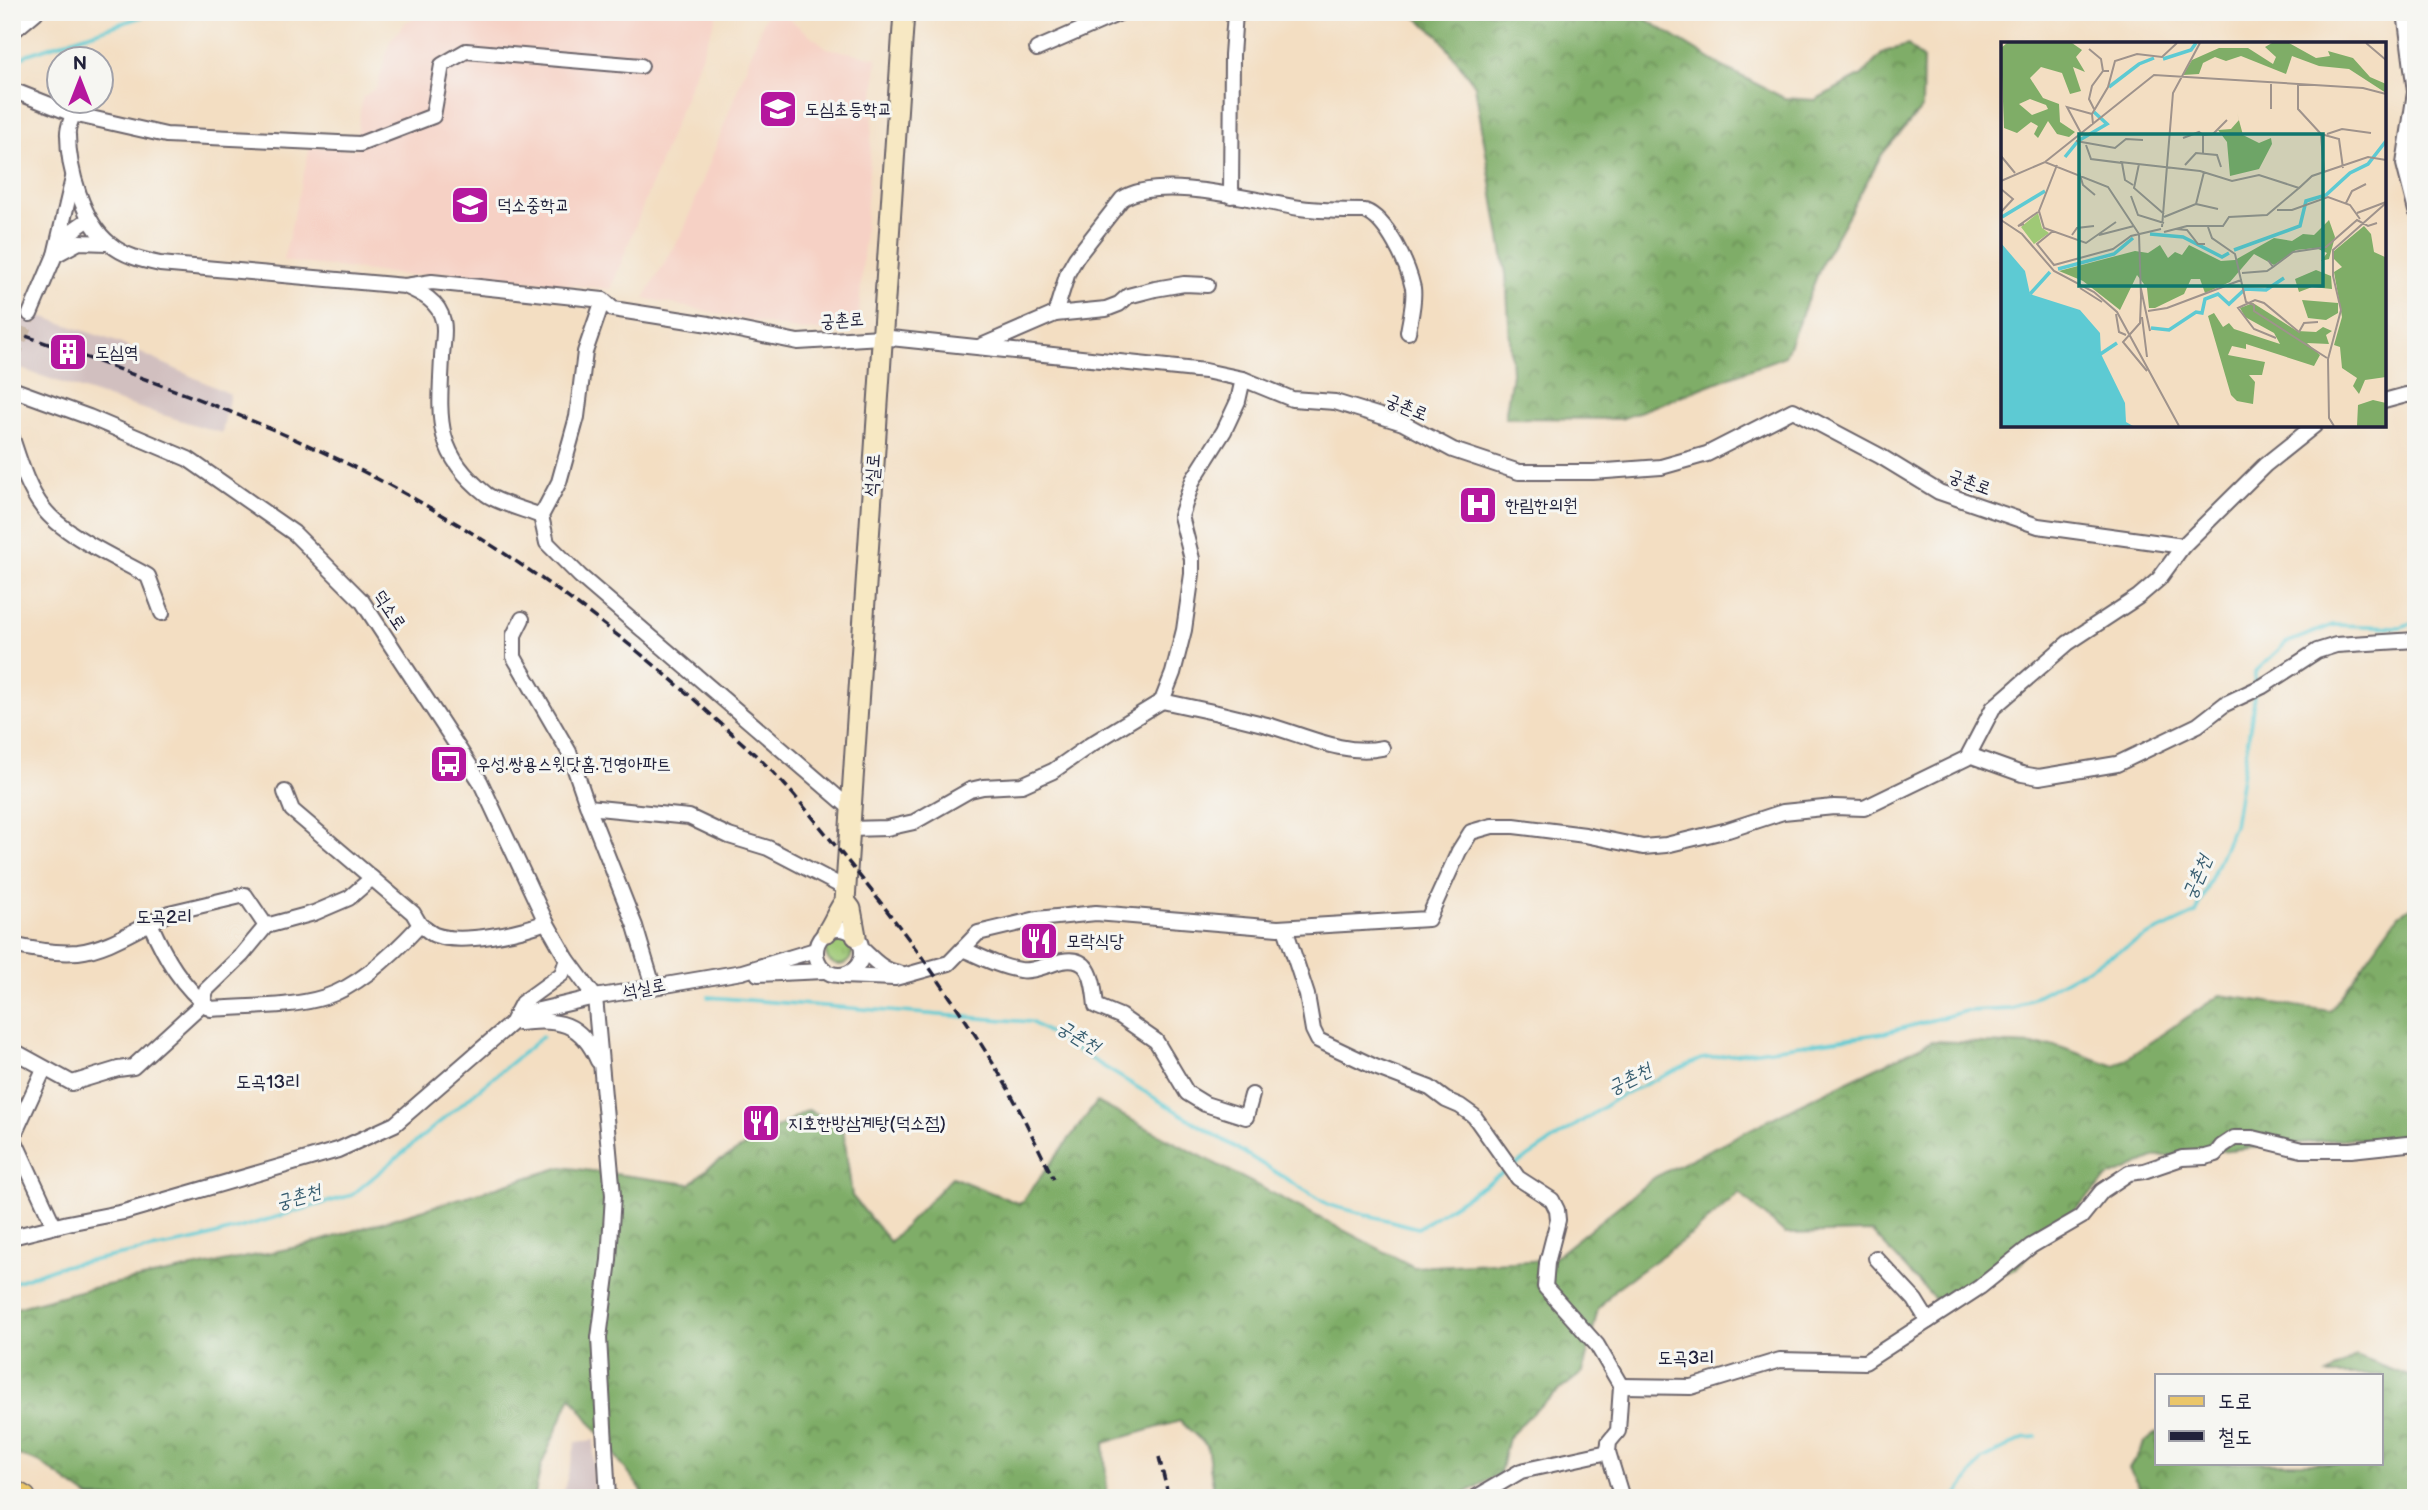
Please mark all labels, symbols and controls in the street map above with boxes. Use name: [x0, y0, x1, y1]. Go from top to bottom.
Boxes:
inset map: [2001, 42, 2386, 427]
north arrow: [46, 46, 116, 116]
text: N: [73, 53, 87, 76]
school or university icon: 도심초등학교: [757, 88, 799, 130]
place label: 도심초등학교: [805, 99, 892, 120]
school or university icon: 덕소중학교: [449, 184, 491, 226]
place label: 덕소중학교: [497, 195, 569, 216]
street label: 궁촌로: [820, 309, 864, 332]
building icon: 도심역: [47, 331, 89, 373]
place label: 도심역: [95, 342, 138, 363]
street label: 궁촌로: [1383, 390, 1431, 425]
street label: 석실로: [861, 453, 884, 497]
street label: 궁촌로: [1946, 465, 1994, 500]
hospital icon: 한림한의원: [1457, 484, 1499, 526]
place label: 한림한의원: [1505, 495, 1577, 516]
street label: 덕소로: [369, 586, 410, 634]
bus stop icon: 우성.쌍용스윗닷홈.건영아파트: [428, 743, 470, 785]
place label: 우성.쌍용스윗닷홈.건영아파트: [476, 754, 671, 775]
water label: 궁촌천: [2178, 850, 2218, 903]
district label: 도곡2리: [135, 906, 193, 929]
restaurant icon: 모락식당: [1018, 920, 1060, 962]
place label: 모락식당: [1066, 931, 1124, 952]
street label: 석실로: [621, 974, 667, 1003]
water label: 궁촌천: [1053, 1016, 1105, 1060]
water label: 궁촌천: [1604, 1058, 1657, 1100]
district label: 도곡13리: [236, 1071, 300, 1094]
restaurant icon: 지호한방삼계탕(덕소점): [740, 1102, 782, 1144]
place label: 지호한방삼계탕(덕소점): [788, 1113, 946, 1134]
water label: 궁촌천: [273, 1180, 325, 1215]
district label: 도곡3리: [1657, 1347, 1715, 1370]
legend: [2155, 1374, 2382, 1464]
text: 도로: [2218, 1389, 2252, 1414]
text: 철도: [2218, 1425, 2252, 1450]

